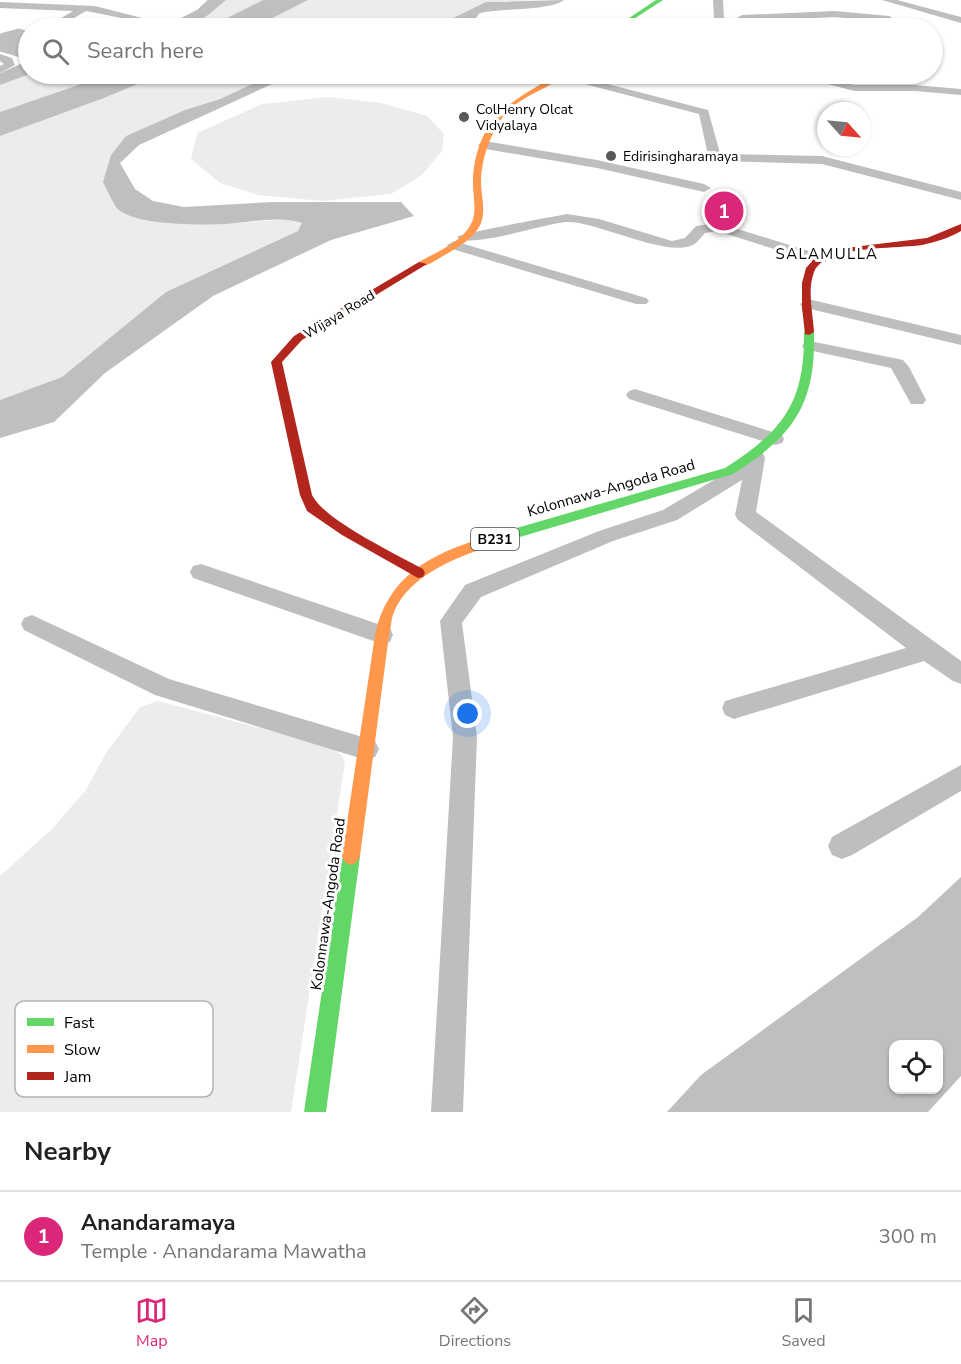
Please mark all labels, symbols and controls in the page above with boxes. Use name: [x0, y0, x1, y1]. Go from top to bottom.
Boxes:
search box: [18, 18, 943, 84]
icon: search: [39, 35, 72, 68]
text: Search here: [87, 36, 204, 66]
place label: ColHenry Olcat Vidyalaya: [475, 100, 573, 135]
north arrow: [817, 102, 871, 156]
marker: ColHenry Olcat Vidyalaya: [457, 110, 471, 124]
place label: Edirisingharamaya: [623, 147, 738, 166]
marker: Edirisingharamaya: [604, 149, 618, 163]
pin: 1: [704, 188, 744, 234]
district label: SALAMULLA: [775, 244, 879, 264]
street label: Wijaya Road: [300, 286, 378, 343]
street label: Kolonnawa-Angoda Road: [525, 454, 697, 522]
road number: B231: [471, 528, 519, 550]
your location: [453, 699, 482, 728]
street label: Kolonnawa-Angoda Road: [306, 817, 350, 991]
legend: [15, 1001, 213, 1097]
text: Fast: [64, 1012, 95, 1034]
text: Slow: [64, 1039, 101, 1061]
map controls: [889, 1040, 943, 1094]
button: locate: [889, 1040, 943, 1094]
text: Jam: [63, 1066, 91, 1088]
text: Nearby: [24, 1134, 111, 1169]
text: Anandaramaya: [81, 1208, 236, 1238]
text: 1: [38, 1223, 50, 1250]
text: 300 m: [879, 1223, 937, 1250]
text: Temple · Anandarama Mawatha: [81, 1238, 367, 1265]
tab: Map: [135, 1294, 168, 1352]
tab: Directions: [439, 1294, 511, 1352]
tab: Saved: [782, 1294, 826, 1352]

